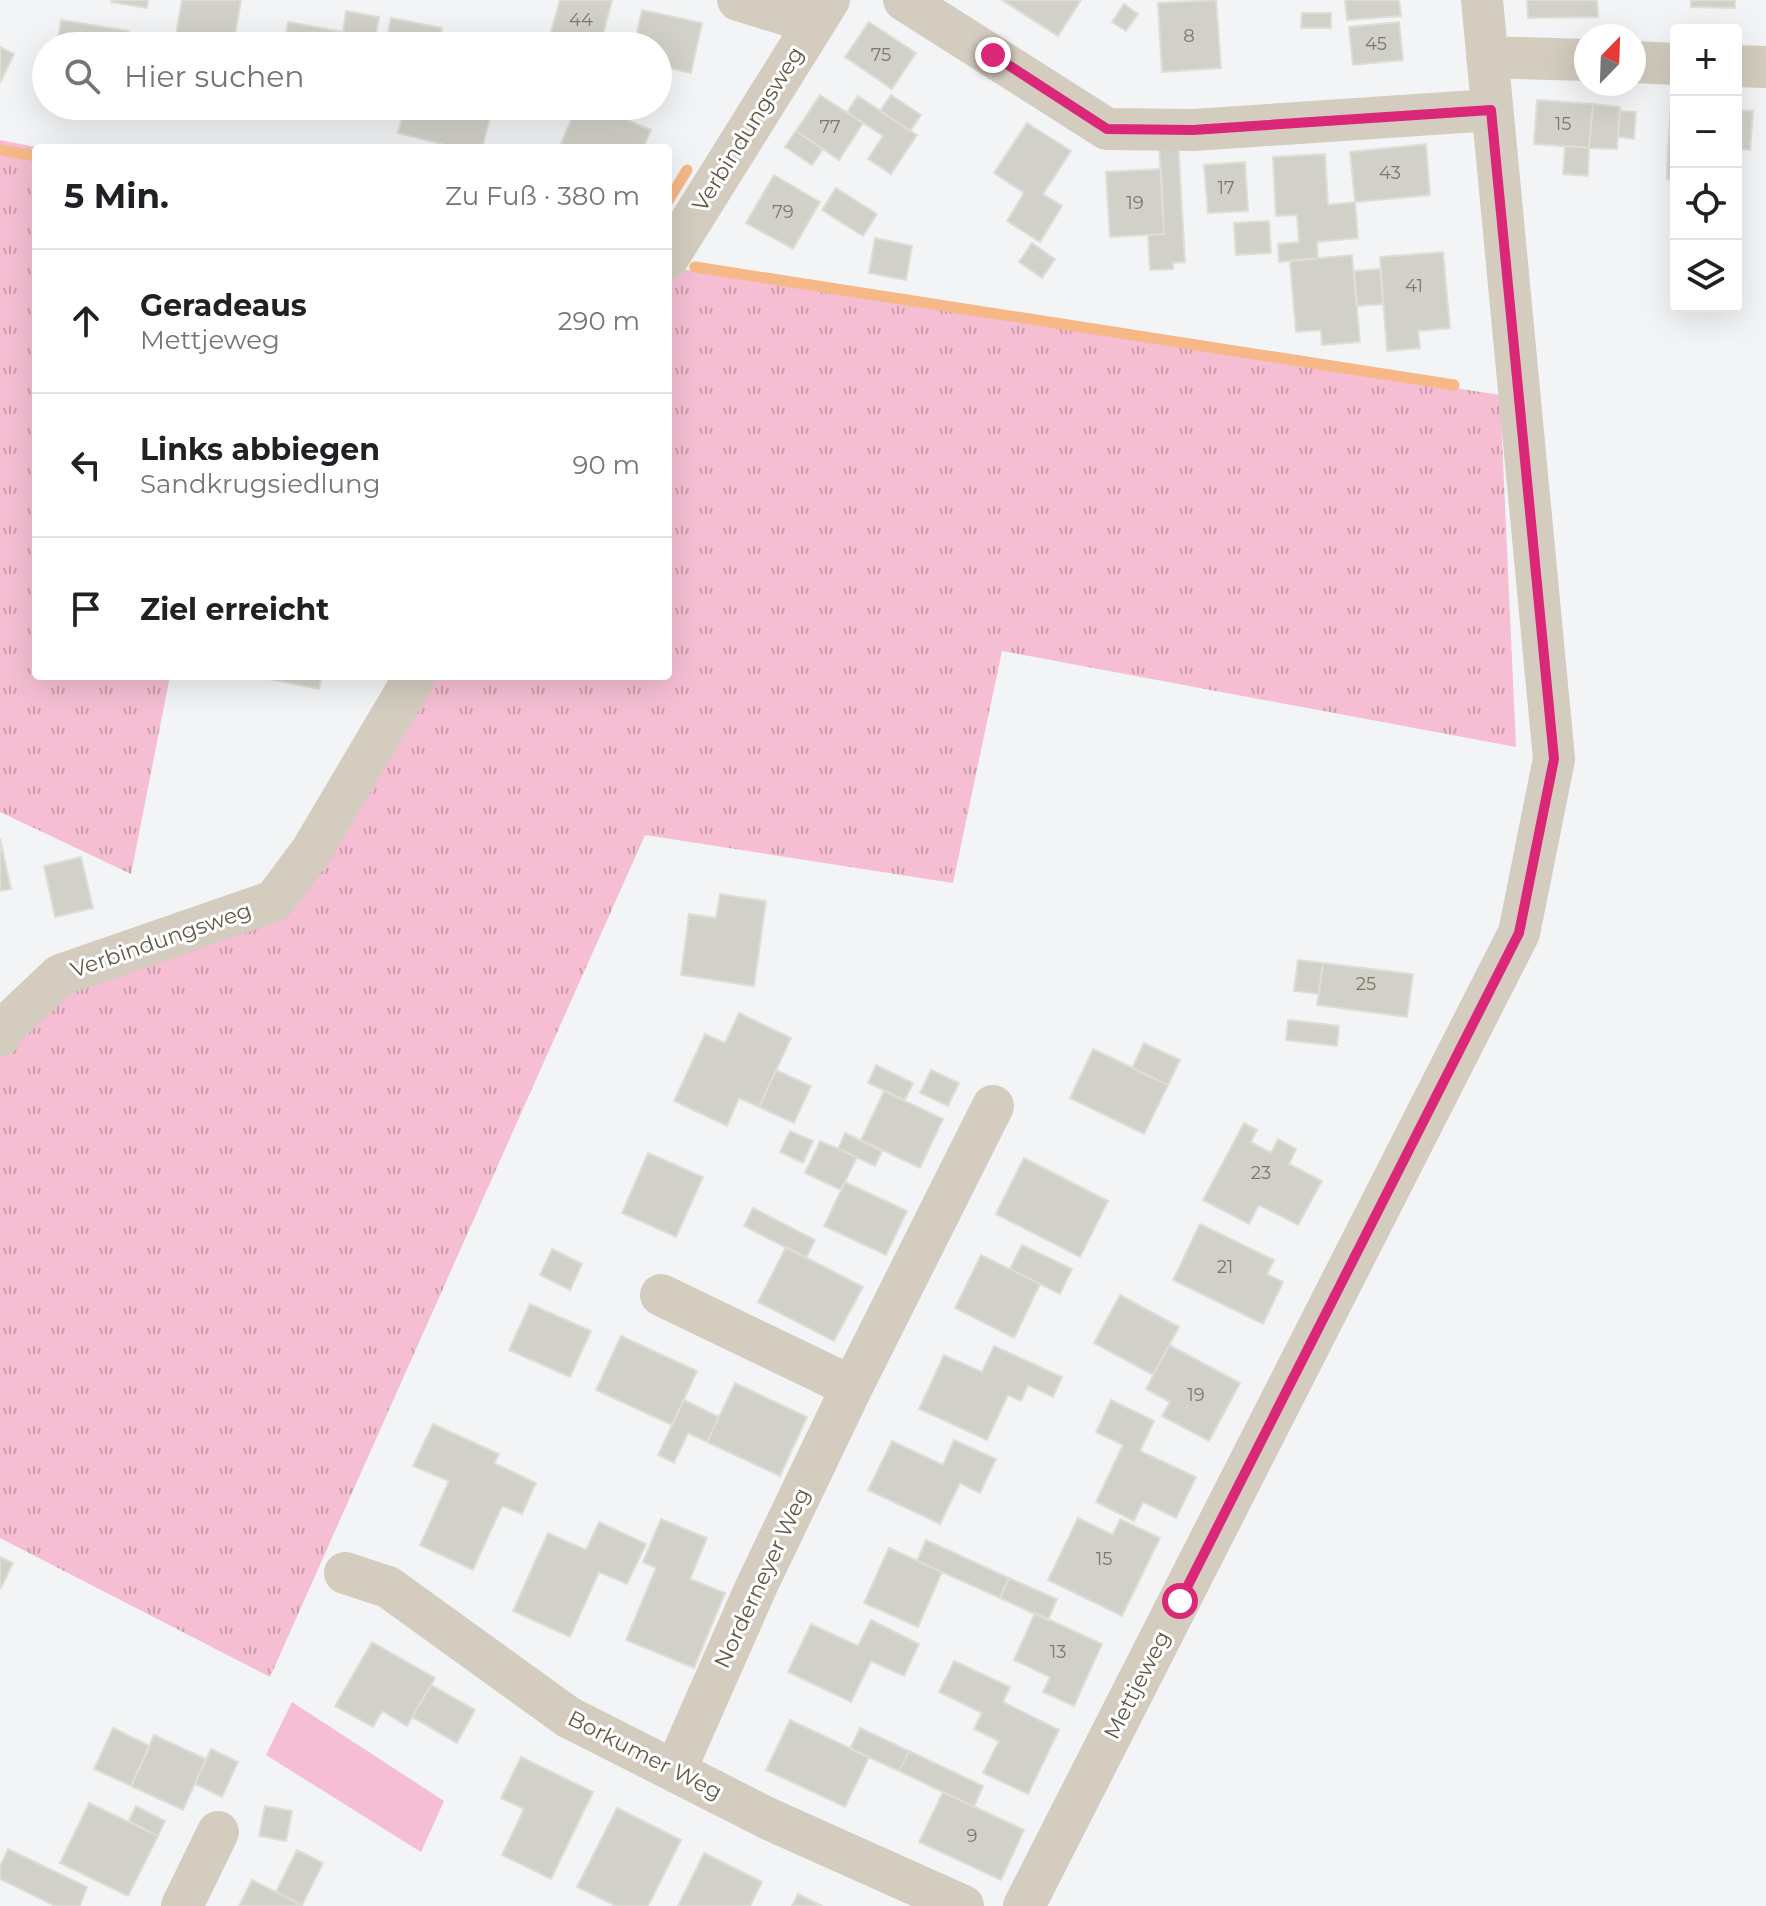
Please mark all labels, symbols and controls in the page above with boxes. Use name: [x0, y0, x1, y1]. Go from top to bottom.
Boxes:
house number: 44: [569, 9, 593, 31]
north arrow: [1574, 24, 1646, 96]
map controls: [1670, 24, 1742, 312]
button: +: [1670, 24, 1742, 96]
house number: 8: [1183, 25, 1195, 47]
search box: [32, 32, 672, 120]
house number: 45: [1365, 33, 1387, 55]
route end: [975, 37, 1011, 73]
street label: Verbindungsweg: [686, 42, 810, 216]
house number: 75: [871, 44, 891, 66]
icon: search: [60, 54, 104, 98]
text: Hier suchen: [124, 58, 305, 95]
button: −: [1670, 96, 1742, 168]
house number: 15: [1555, 113, 1571, 135]
house number: 77: [819, 116, 841, 138]
house number: 43: [1379, 162, 1401, 184]
button: locate: [1670, 168, 1742, 240]
text: 5 Min.: [64, 175, 169, 217]
house number: 17: [1217, 177, 1235, 199]
text: Zu Fuß · 380 m: [445, 180, 640, 212]
house number: 19: [1126, 192, 1144, 214]
house number: 79: [772, 201, 794, 223]
button: layers: [1670, 240, 1742, 312]
house number: 41: [1405, 275, 1423, 297]
text: Geradeaus: [140, 287, 307, 324]
icon: ahead: [64, 299, 108, 343]
text: 290 m: [558, 305, 640, 337]
text: Mettjeweg: [140, 324, 280, 356]
text: Links abbiegen: [140, 431, 380, 468]
icon: left: [64, 443, 108, 487]
text: 90 m: [573, 449, 640, 481]
text: Sandkrugsiedlung: [140, 468, 380, 500]
icon: arrive: [64, 587, 108, 631]
text: Ziel erreicht: [140, 591, 329, 628]
street label: Verbindungsweg: [67, 896, 255, 984]
house number: 25: [1356, 973, 1376, 995]
house number: 23: [1251, 1162, 1271, 1184]
house number: 21: [1217, 1256, 1233, 1278]
house number: 19: [1187, 1384, 1205, 1406]
street label: Norderneyer Weg: [708, 1483, 816, 1673]
house number: 15: [1096, 1548, 1112, 1570]
route start: [1162, 1583, 1198, 1619]
street label: Mettjeweg: [1098, 1626, 1176, 1744]
house number: 13: [1050, 1641, 1066, 1663]
street label: Borkumer Weg: [563, 1704, 727, 1806]
house number: 9: [967, 1825, 978, 1847]

